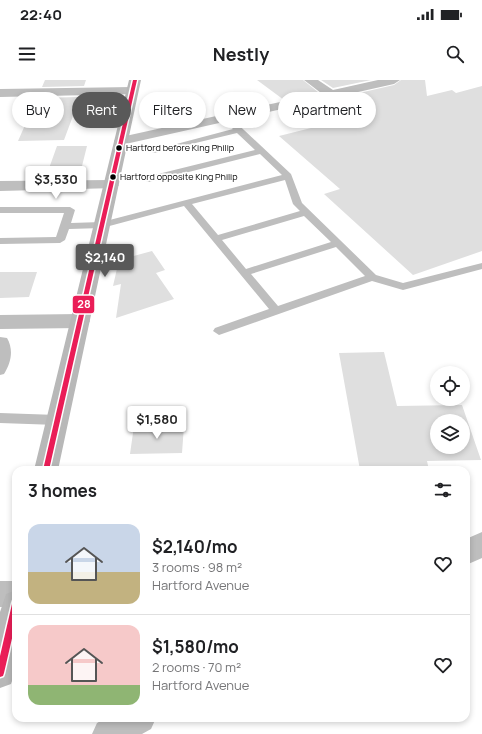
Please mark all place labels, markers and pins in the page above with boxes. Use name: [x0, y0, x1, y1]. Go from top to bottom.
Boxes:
place label: Hartford before King Philip: [126, 141, 234, 154]
marker: Hartford before King Philip: [114, 143, 124, 153]
pin: $3,530: [23, 166, 89, 200]
place label: Hartford opposite King Philip: [120, 170, 238, 183]
marker: Hartford opposite King Philip: [108, 172, 118, 182]
pin: $2,140: [72, 244, 138, 278]
pin: $1,580: [124, 406, 190, 440]

